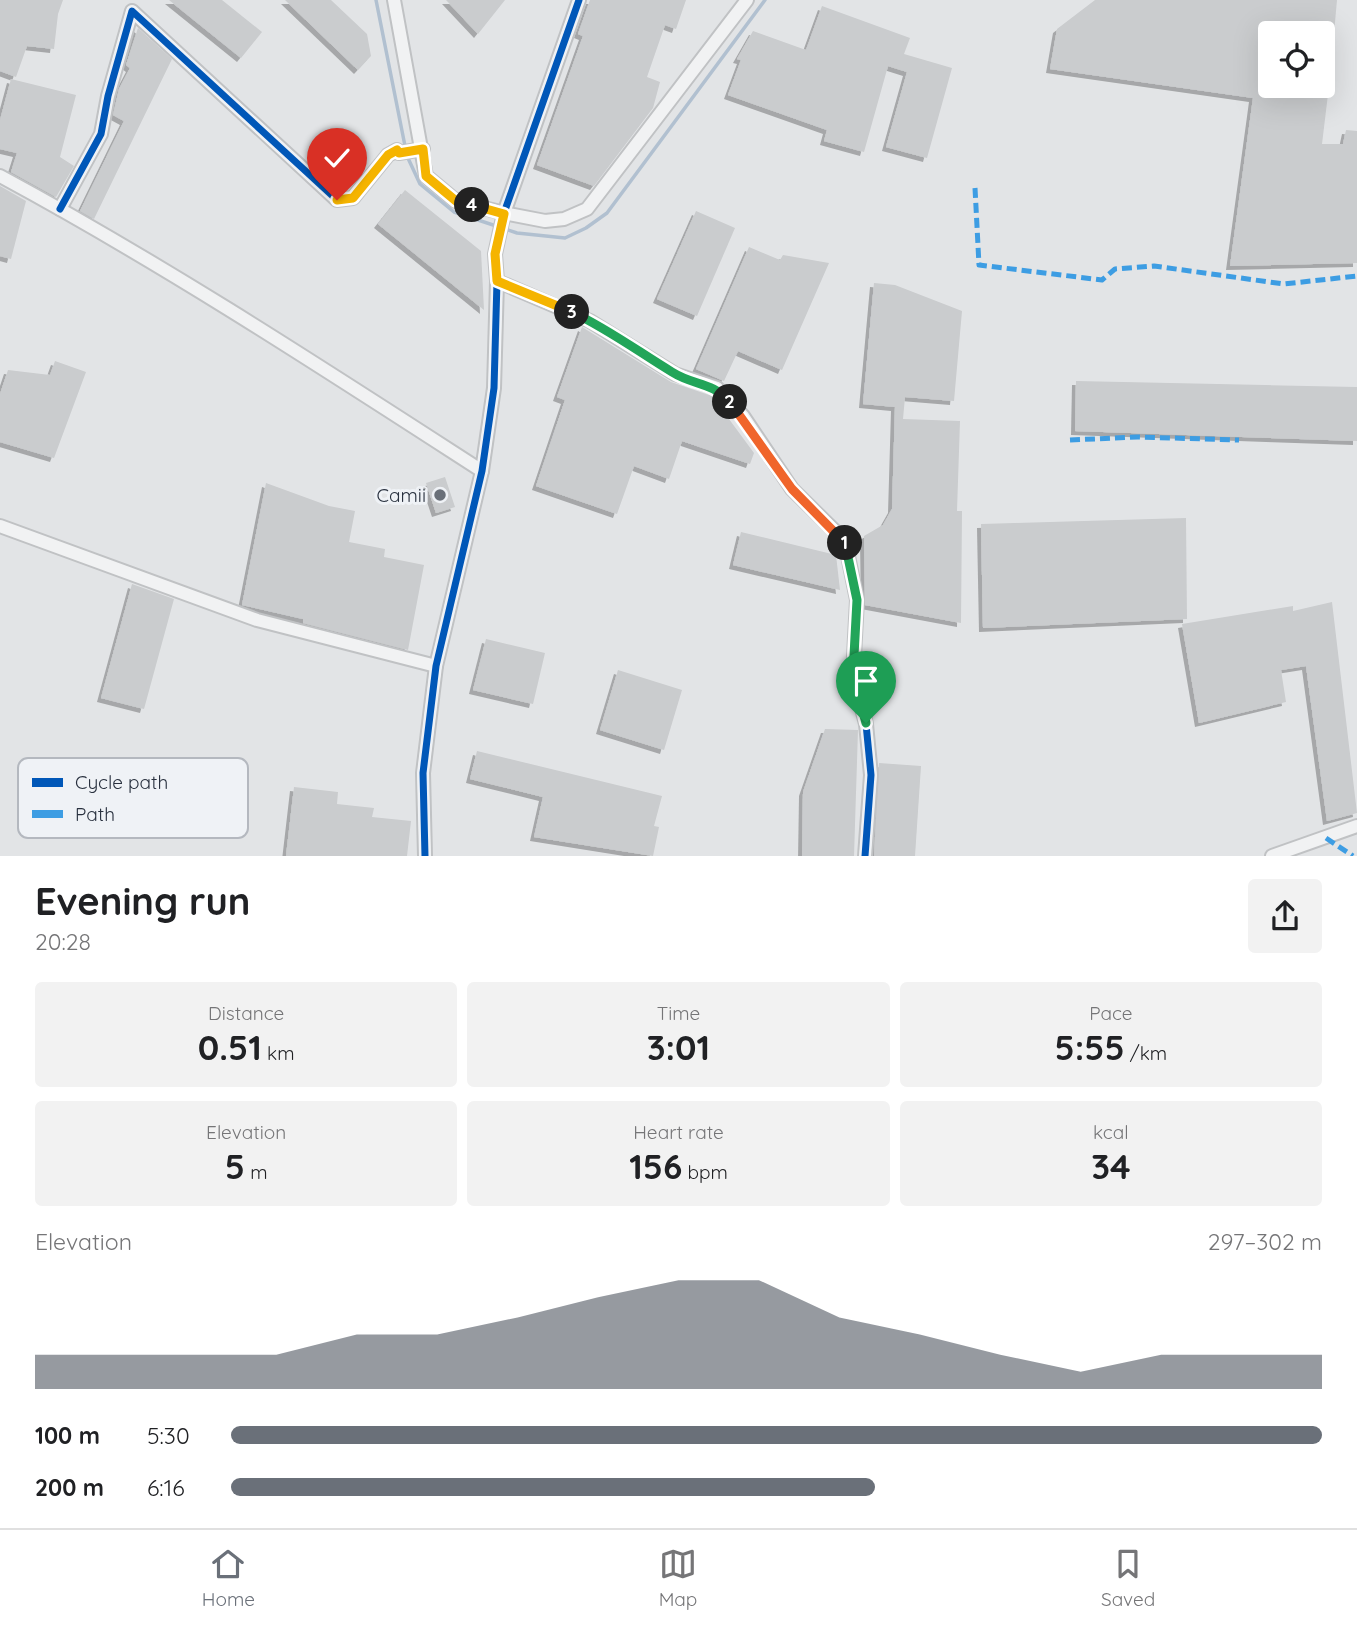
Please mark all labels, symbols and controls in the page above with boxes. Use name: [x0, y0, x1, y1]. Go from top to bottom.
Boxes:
map controls: [1258, 21, 1335, 98]
button: locate: [1258, 21, 1335, 98]
pin: [307, 128, 367, 200]
icon: check: [318, 139, 356, 177]
pin: 4: [454, 188, 490, 222]
text: 4: [466, 192, 477, 216]
pin: 3: [554, 294, 590, 330]
text: 3: [566, 299, 577, 323]
pin: 2: [712, 384, 748, 420]
text: 2: [724, 389, 735, 413]
place label: Camii: [377, 483, 426, 507]
marker: Camii: [432, 487, 448, 503]
pin: 1: [828, 526, 862, 560]
text: 1: [841, 530, 848, 554]
pin: [836, 651, 896, 723]
icon: arrive: [847, 662, 885, 700]
legend: [18, 758, 248, 838]
text: Cycle path: [75, 770, 168, 794]
text: Path: [75, 802, 115, 826]
text: Evening run: [35, 877, 250, 925]
button: share: [1248, 879, 1322, 953]
text: 20:28: [35, 927, 91, 956]
text: Distance: [208, 1001, 284, 1025]
text: Time: [657, 1001, 700, 1025]
text: Pace: [1089, 1001, 1132, 1025]
text: 0.51: [198, 1025, 262, 1069]
text: 3:01: [647, 1025, 710, 1069]
text: 5:55: [1055, 1025, 1125, 1069]
text: km: [262, 1041, 295, 1065]
text: /km: [1125, 1041, 1167, 1065]
text: Elevation: [206, 1120, 286, 1144]
text: Heart rate: [633, 1120, 724, 1144]
text: kcal: [1093, 1120, 1129, 1144]
text: 5: [225, 1144, 245, 1188]
text: 156: [629, 1144, 682, 1188]
text: 34: [1091, 1144, 1131, 1188]
text: m: [245, 1160, 268, 1184]
text: bpm: [682, 1160, 728, 1184]
text: Elevation: [35, 1227, 132, 1256]
text: 297–302 m: [1208, 1227, 1322, 1256]
text: 100 m: [35, 1421, 100, 1450]
text: 5:30: [147, 1421, 190, 1450]
text: 200 m: [35, 1473, 104, 1502]
text: 6:16: [147, 1473, 185, 1502]
tab: Home: [202, 1545, 255, 1611]
tab: Map: [659, 1545, 697, 1611]
tab: Saved: [1101, 1545, 1155, 1611]

